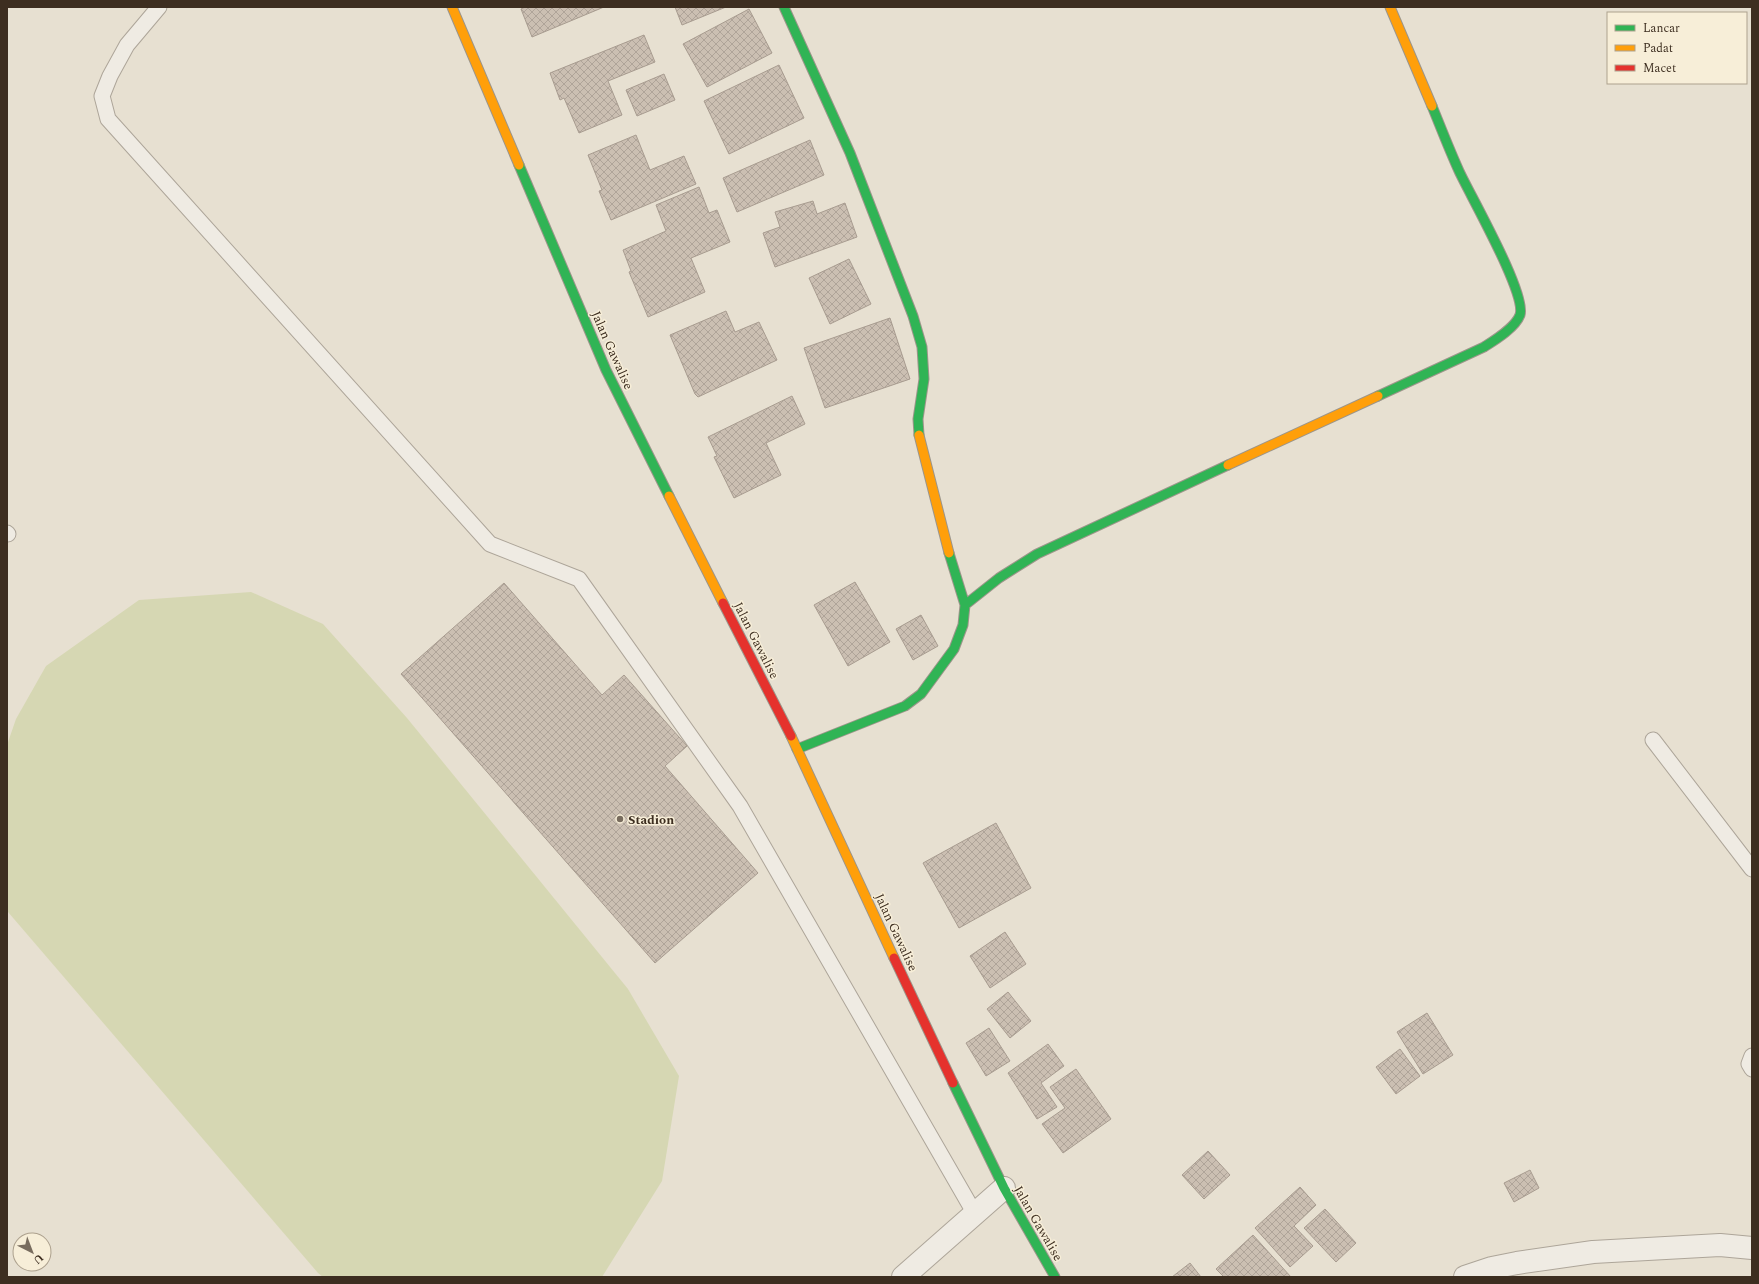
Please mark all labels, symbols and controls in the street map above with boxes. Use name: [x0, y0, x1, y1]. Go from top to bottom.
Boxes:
legend: [1607, 12, 1747, 84]
text: Lancar: [1643, 19, 1680, 38]
text: Padat: [1643, 39, 1673, 58]
text: Macet: [1643, 59, 1676, 78]
street label: Jalan Gawalise: [586, 308, 638, 393]
street label: Jalan Gawalise: [728, 598, 784, 683]
place label: Stadion: [628, 810, 674, 830]
marker: Stadion: [615, 814, 625, 824]
street label: Jalan Gawalise: [869, 890, 923, 975]
street label: Jalan Gawalise: [1008, 1182, 1068, 1265]
north arrow: [12, 1232, 52, 1272]
text: U: [29, 1250, 47, 1268]

